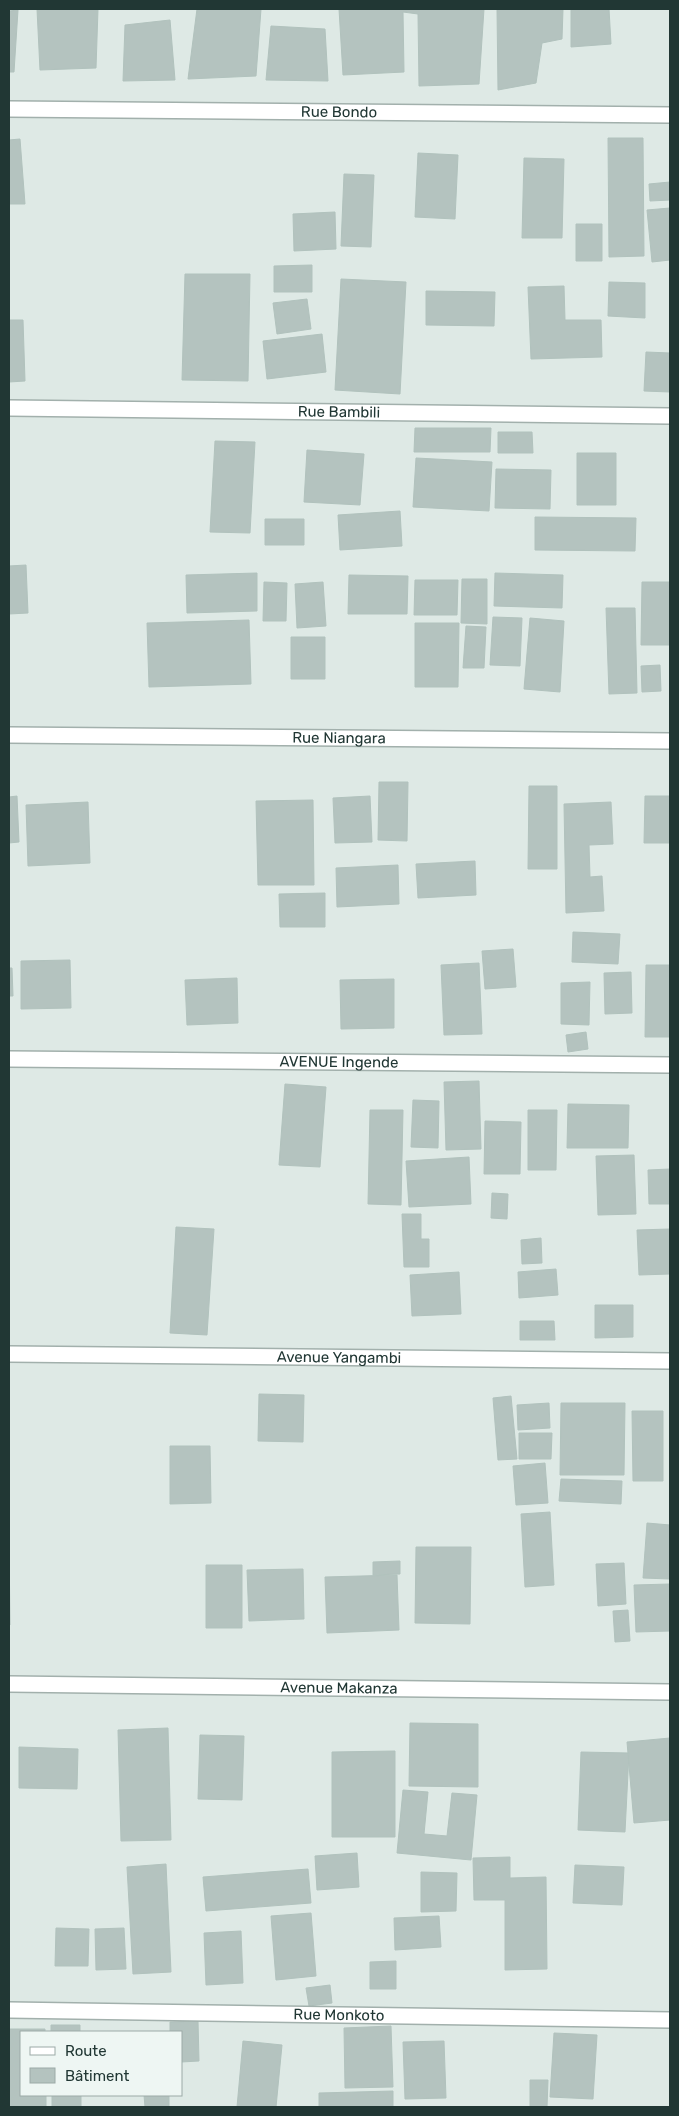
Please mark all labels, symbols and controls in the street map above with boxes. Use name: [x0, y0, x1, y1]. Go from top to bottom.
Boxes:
street label: Rue Bondo: [301, 103, 377, 121]
street label: Rue Bambili: [298, 402, 380, 421]
street label: Rue Niangara: [292, 729, 386, 747]
street label: AVENUE Ingende: [279, 1052, 399, 1072]
street label: Avenue Yangambi: [277, 1348, 401, 1367]
street label: Avenue Makanza: [280, 1678, 398, 1698]
street label: Rue Monkoto: [293, 2005, 385, 2025]
legend: [20, 2031, 182, 2096]
text: Route: [65, 2042, 107, 2060]
text: Bâtiment: [65, 2067, 129, 2085]

